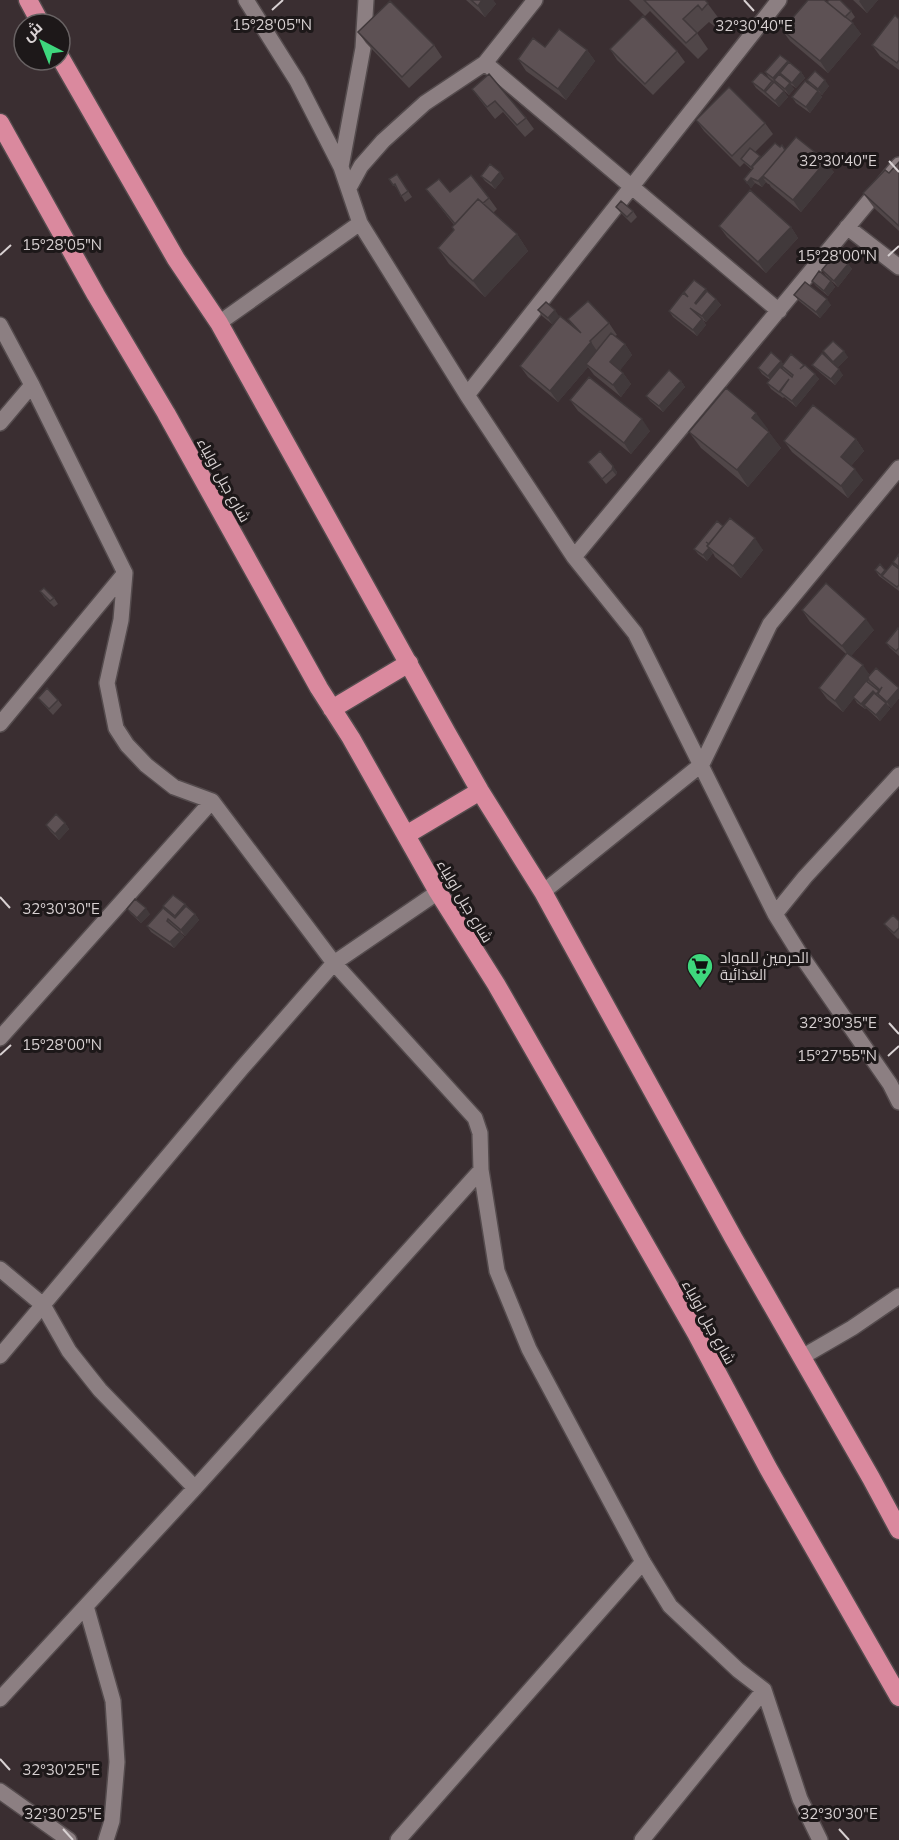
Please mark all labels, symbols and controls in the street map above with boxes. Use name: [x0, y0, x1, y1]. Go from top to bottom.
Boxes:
north arrow: [12, 12, 72, 72]
text: 15°28'05"N: [232, 15, 312, 34]
text: 32°30'40"E: [715, 16, 793, 35]
text: ش: [18, 17, 46, 45]
text: 32°30'40"E: [799, 151, 877, 170]
text: 15°28'05"N: [22, 235, 102, 254]
text: 15°28'00"N: [797, 246, 877, 265]
street label: شارع جبل اولياء: [191, 435, 255, 526]
street label: شارع جبل اولياء: [431, 856, 497, 947]
text: 32°30'30"E: [22, 899, 100, 918]
place label: الحرمين للمواد الغذائية: [720, 948, 809, 984]
supermarket icon: الحرمين للمواد الغذائية: [685, 951, 715, 989]
text: 32°30'35"E: [799, 1013, 877, 1032]
text: 15°28'00"N: [22, 1035, 102, 1054]
text: 15°27'55"N: [797, 1046, 877, 1065]
street label: شارع جبل اولياء: [676, 1277, 740, 1368]
text: 32°30'25"E: [22, 1760, 100, 1779]
text: 32°30'25"E: [24, 1804, 102, 1823]
text: 32°30'30"E: [800, 1804, 878, 1823]

